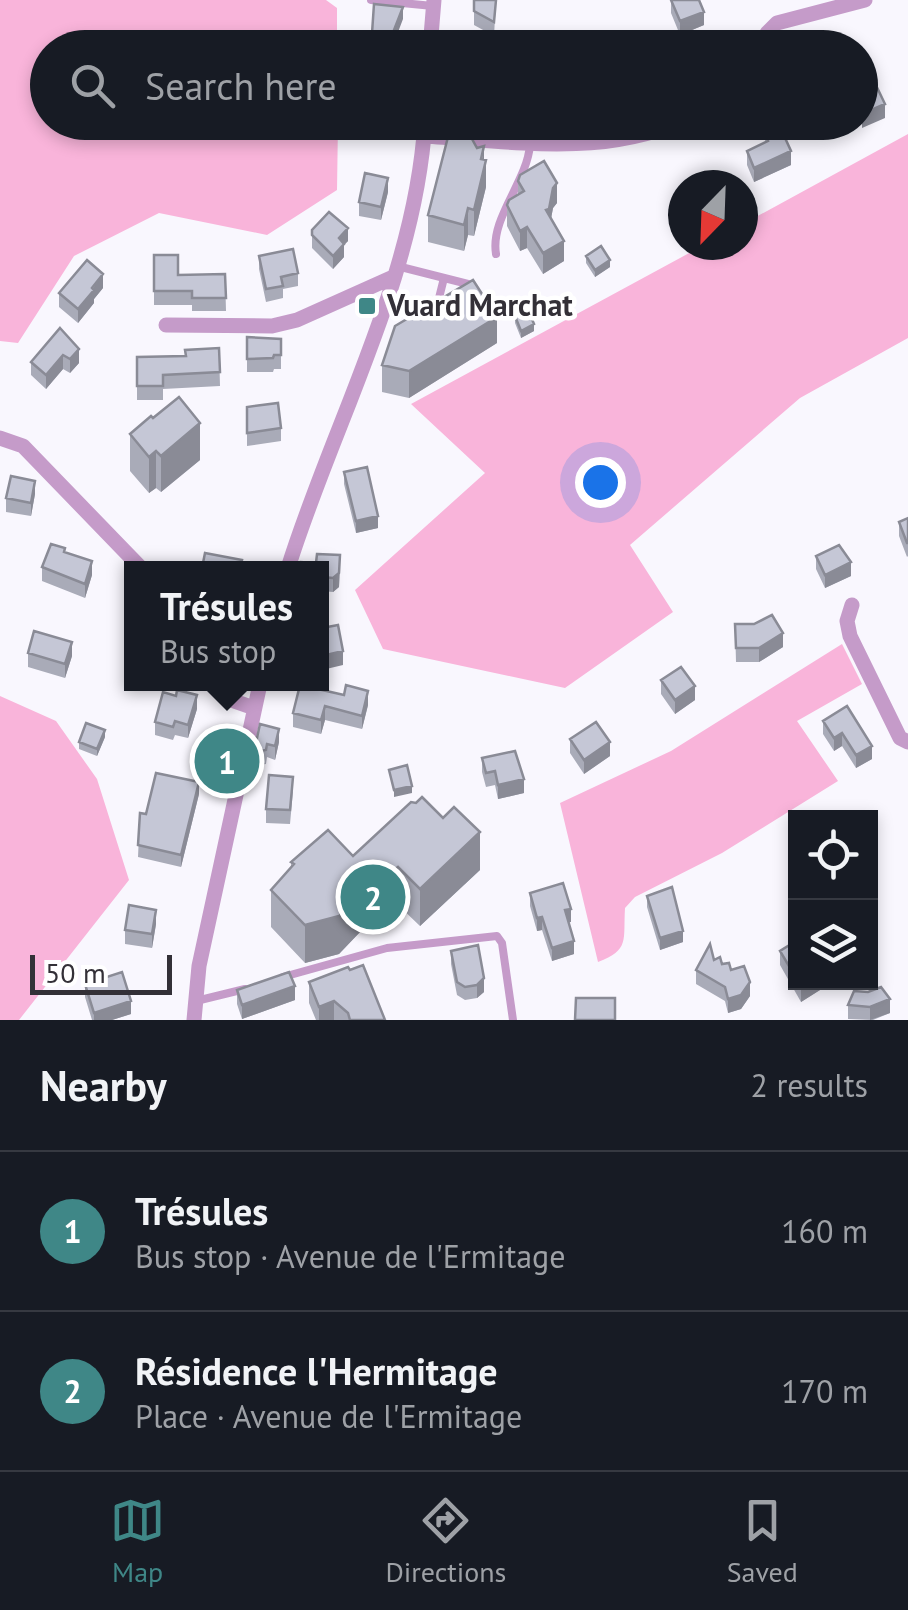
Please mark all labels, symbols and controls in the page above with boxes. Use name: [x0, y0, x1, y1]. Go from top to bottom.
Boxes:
search box: [30, 30, 878, 140]
icon: search: [65, 58, 120, 113]
text: Search here: [145, 61, 337, 110]
north arrow: [668, 170, 758, 260]
place label: Vuard Marchat: [386, 285, 573, 324]
marker: Vuard Marchat: [356, 295, 378, 317]
your location: [575, 457, 626, 508]
popup: [124, 561, 329, 691]
text: Trésules: [160, 581, 293, 630]
text: Bus stop: [160, 630, 276, 672]
pin: 1: [194, 724, 260, 798]
map controls: [788, 810, 878, 990]
button: locate: [788, 810, 878, 900]
pin: 2: [340, 860, 406, 934]
button: layers: [788, 900, 878, 990]
scale bar: [30, 950, 172, 994]
text: 50 m: [45, 954, 106, 991]
text: Nearby: [40, 1058, 167, 1113]
text: 2 results: [750, 1064, 868, 1106]
text: Trésules: [135, 1186, 268, 1235]
text: 1: [63, 1210, 82, 1252]
text: 160 m: [781, 1210, 868, 1252]
text: Bus stop · Avenue de l'Ermitage: [135, 1235, 566, 1277]
text: Résidence l'Hermitage: [135, 1346, 498, 1395]
text: 2: [63, 1370, 82, 1412]
text: 170 m: [781, 1370, 868, 1412]
text: Place · Avenue de l'Ermitage: [135, 1395, 522, 1437]
tab: Map: [110, 1493, 165, 1590]
tab: Directions: [385, 1493, 506, 1590]
tab: Saved: [727, 1493, 798, 1590]

